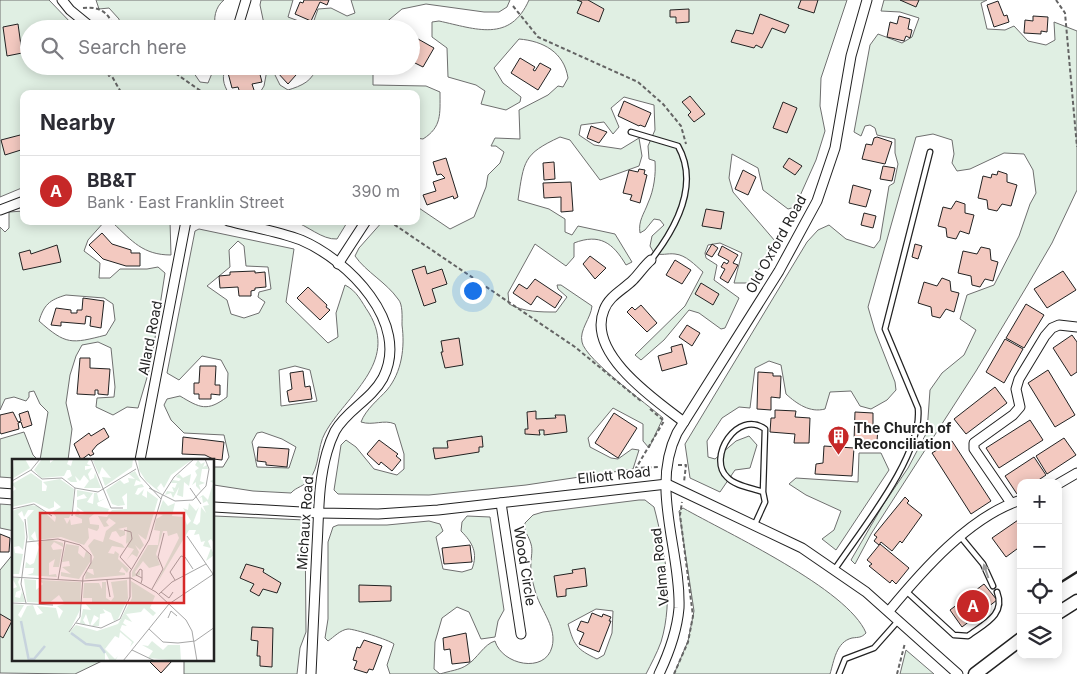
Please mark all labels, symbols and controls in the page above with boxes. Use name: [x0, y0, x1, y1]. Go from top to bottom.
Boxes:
search box: [20, 20, 420, 75]
icon: search: [38, 34, 66, 62]
text: Search here: [78, 36, 187, 59]
text: Nearby: [40, 110, 115, 135]
text: BB&T: [87, 169, 137, 192]
text: A: [50, 181, 62, 201]
text: 390 m: [352, 181, 400, 201]
text: Bank · East Franklin Street: [87, 192, 284, 212]
street label: Old Oxford Road: [742, 192, 810, 296]
your location: [460, 278, 486, 304]
street label: Allard Road: [134, 299, 165, 377]
place label: The Church of Reconciliation: [854, 419, 952, 452]
building icon: The Church of Reconciliation: [826, 424, 850, 455]
inset map: [12, 459, 215, 662]
street label: Elliott Road: [577, 462, 651, 487]
street label: Michaux Road: [293, 476, 316, 570]
map controls: [1017, 479, 1062, 659]
button: +: [1017, 479, 1062, 524]
button: −: [1017, 524, 1062, 569]
street label: Wood Circle: [511, 525, 540, 607]
street label: Velma Road: [647, 527, 672, 607]
one-way arrow: [981, 563, 989, 578]
button: locate: [1017, 569, 1062, 614]
pin: A: [957, 587, 989, 625]
button: layers: [1017, 614, 1062, 659]

